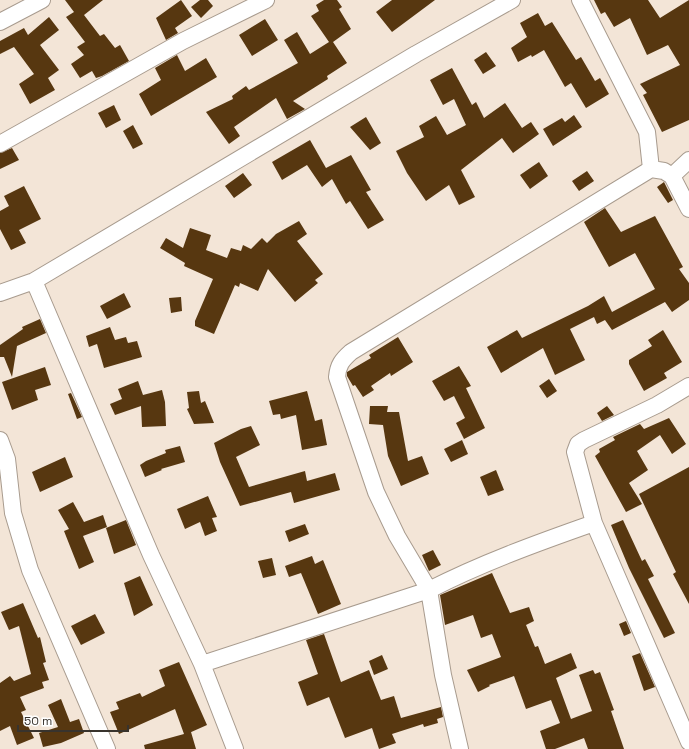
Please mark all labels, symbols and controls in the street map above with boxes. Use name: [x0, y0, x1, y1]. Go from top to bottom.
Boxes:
scale bar: [18, 707, 128, 733]
text: 50 m: [24, 713, 52, 729]

